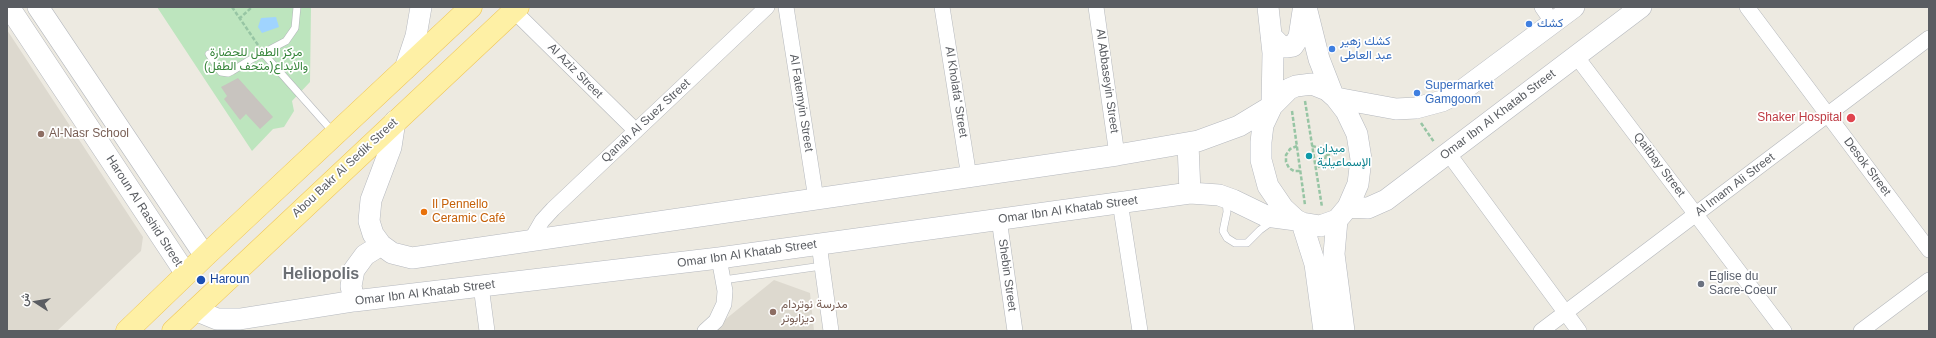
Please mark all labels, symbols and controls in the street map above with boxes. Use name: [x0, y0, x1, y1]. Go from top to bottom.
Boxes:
place label: كشك: [1537, 17, 1563, 31]
marker: كشك: [1524, 19, 1534, 29]
street label: Al Abbaseyin Street: [1093, 28, 1121, 134]
place label: كشك زهير عبد العاطى: [1340, 35, 1392, 63]
street label: Al Aziz Street: [544, 40, 606, 102]
marker: كشك زهير عبد العاطى: [1327, 44, 1337, 54]
street label: Al Kholafa' Street: [942, 45, 970, 139]
park label: مركز الطفل للحضارة والابداع(متحف الطفل): [204, 46, 308, 74]
street label: Al Fatemyin Street: [786, 53, 816, 153]
street label: Omar Ibn Al Khatab Street: [1437, 67, 1559, 163]
street label: Qanah Al Suez Street: [599, 76, 693, 166]
place label: Supermarket Gamgoom: [1425, 79, 1494, 107]
marker: Supermarket Gamgoom: [1412, 88, 1422, 98]
place label: Shaker Hospital: [1757, 111, 1842, 125]
marker: Shaker Hospital: [1845, 112, 1857, 124]
street label: Abou Bakr Al Sedik Street: [289, 115, 401, 221]
place label: Al-Nasr School: [49, 127, 129, 141]
marker: Al-Nasr School: [36, 129, 46, 139]
street label: Qaitbay Street: [1630, 130, 1688, 200]
street label: Desok Street: [1840, 135, 1894, 199]
place label: ميدان الإسماعيلية: [1317, 142, 1371, 170]
street label: Al Imam Ali Street: [1692, 150, 1778, 220]
marker: ميدان الإسماعيلية: [1304, 151, 1314, 161]
street label: Haroun Al Rashid Street: [103, 153, 185, 269]
street label: Omar Ibn Al Khatab Street: [997, 193, 1139, 227]
place label: Il Pennello Ceramic Café: [432, 198, 505, 226]
marker: Il Pennello Ceramic Café: [419, 207, 429, 217]
street label: Omar Ibn Al Khatab Street: [676, 237, 818, 271]
street label: Shebin Street: [995, 238, 1019, 312]
district label: Heliopolis: [283, 265, 359, 285]
place label: Eglise du Sacre-Coeur: [1709, 270, 1777, 298]
place label: Haroun: [210, 273, 249, 287]
marker: Haroun: [195, 274, 207, 286]
street label: Omar Ibn Al Khatab Street: [354, 277, 496, 309]
marker: Eglise du Sacre-Coeur: [1696, 279, 1706, 289]
north arrow: [16, 282, 56, 322]
text: ش: [17, 292, 32, 307]
place label: مدرسة نوتردام ديزابوتر: [781, 298, 848, 326]
marker: مدرسة نوتردام ديزابوتر: [768, 307, 778, 317]

